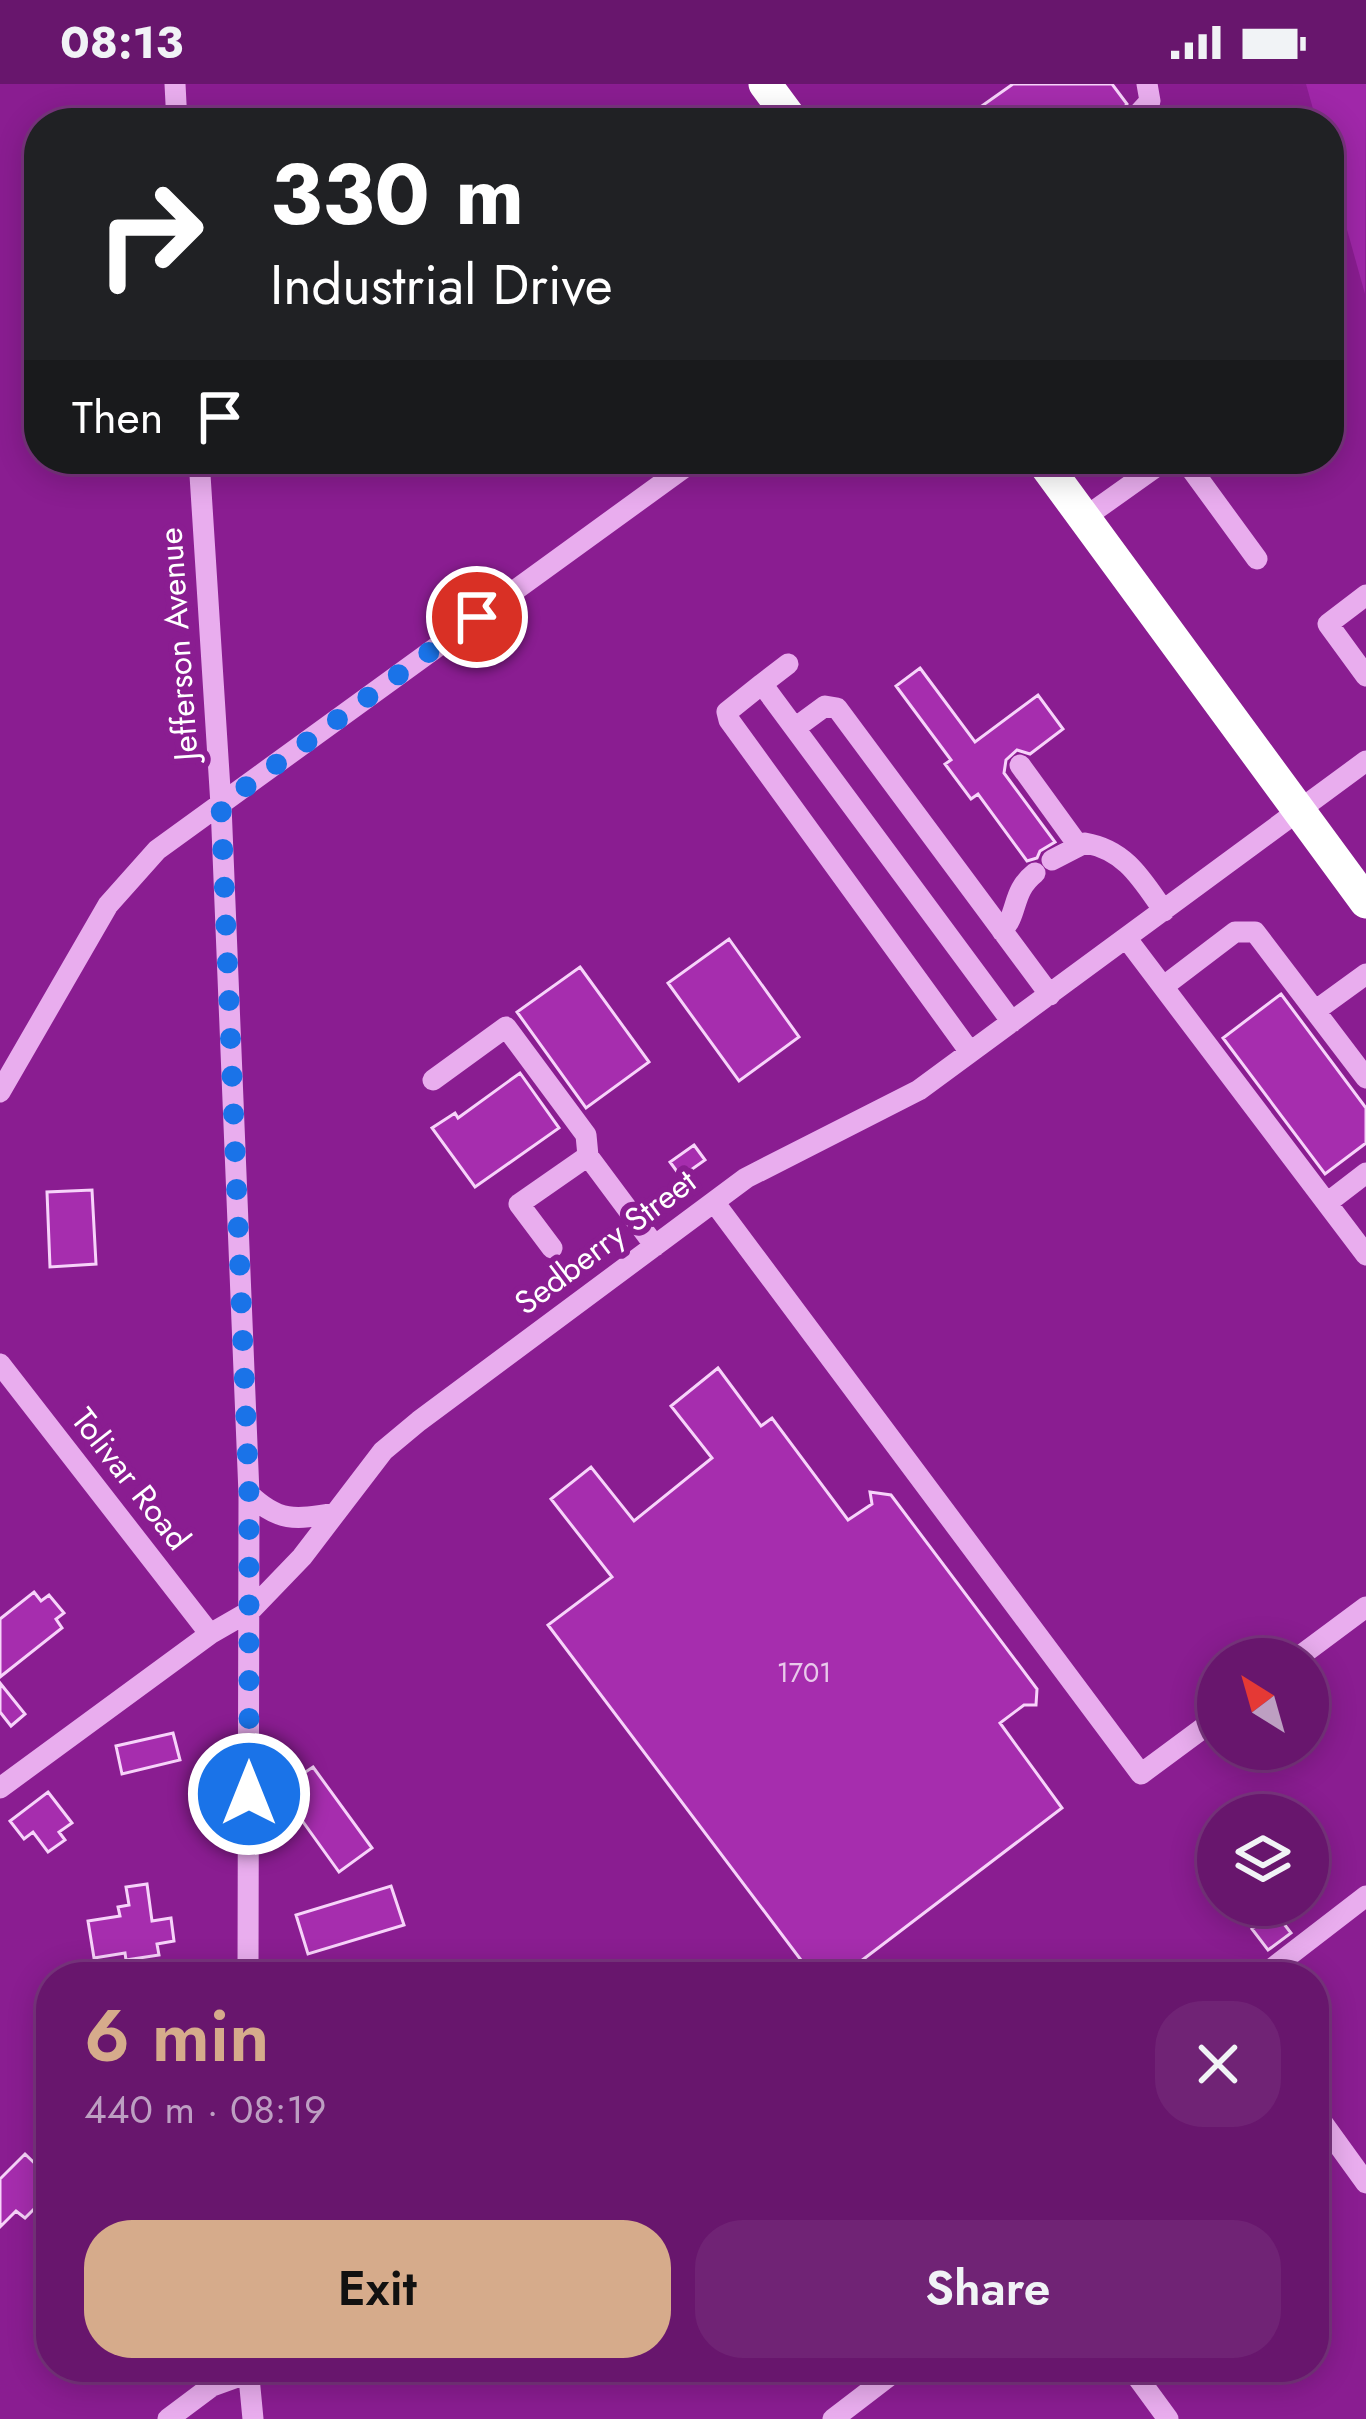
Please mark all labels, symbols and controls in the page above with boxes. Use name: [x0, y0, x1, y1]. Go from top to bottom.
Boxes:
text: 08:13: [60, 10, 183, 75]
text: 330 m: [270, 134, 524, 256]
icon: right: [72, 156, 228, 312]
text: Industrial Drive: [270, 246, 613, 324]
icon: arrive: [187, 384, 253, 450]
text: Then: [72, 385, 163, 450]
street label: Jefferson Avenue: [146, 526, 210, 766]
pin: [426, 566, 528, 668]
icon: arrive: [444, 584, 510, 650]
street label: Sedberry Street: [504, 1158, 706, 1326]
street label: Tolivar Road: [60, 1398, 202, 1560]
north arrow: [1197, 1638, 1329, 1770]
map controls: [1197, 1638, 1329, 1926]
house number: 1701: [777, 1653, 831, 1692]
position arrow: [186, 1731, 312, 1857]
button: layers: [1197, 1794, 1329, 1926]
text: 6 min: [84, 1984, 270, 2088]
button: close: [1155, 2001, 1281, 2127]
text: 440 m · 08:19: [84, 2081, 327, 2138]
button: Exit: [84, 2220, 671, 2358]
button: Share: [695, 2220, 1281, 2358]

